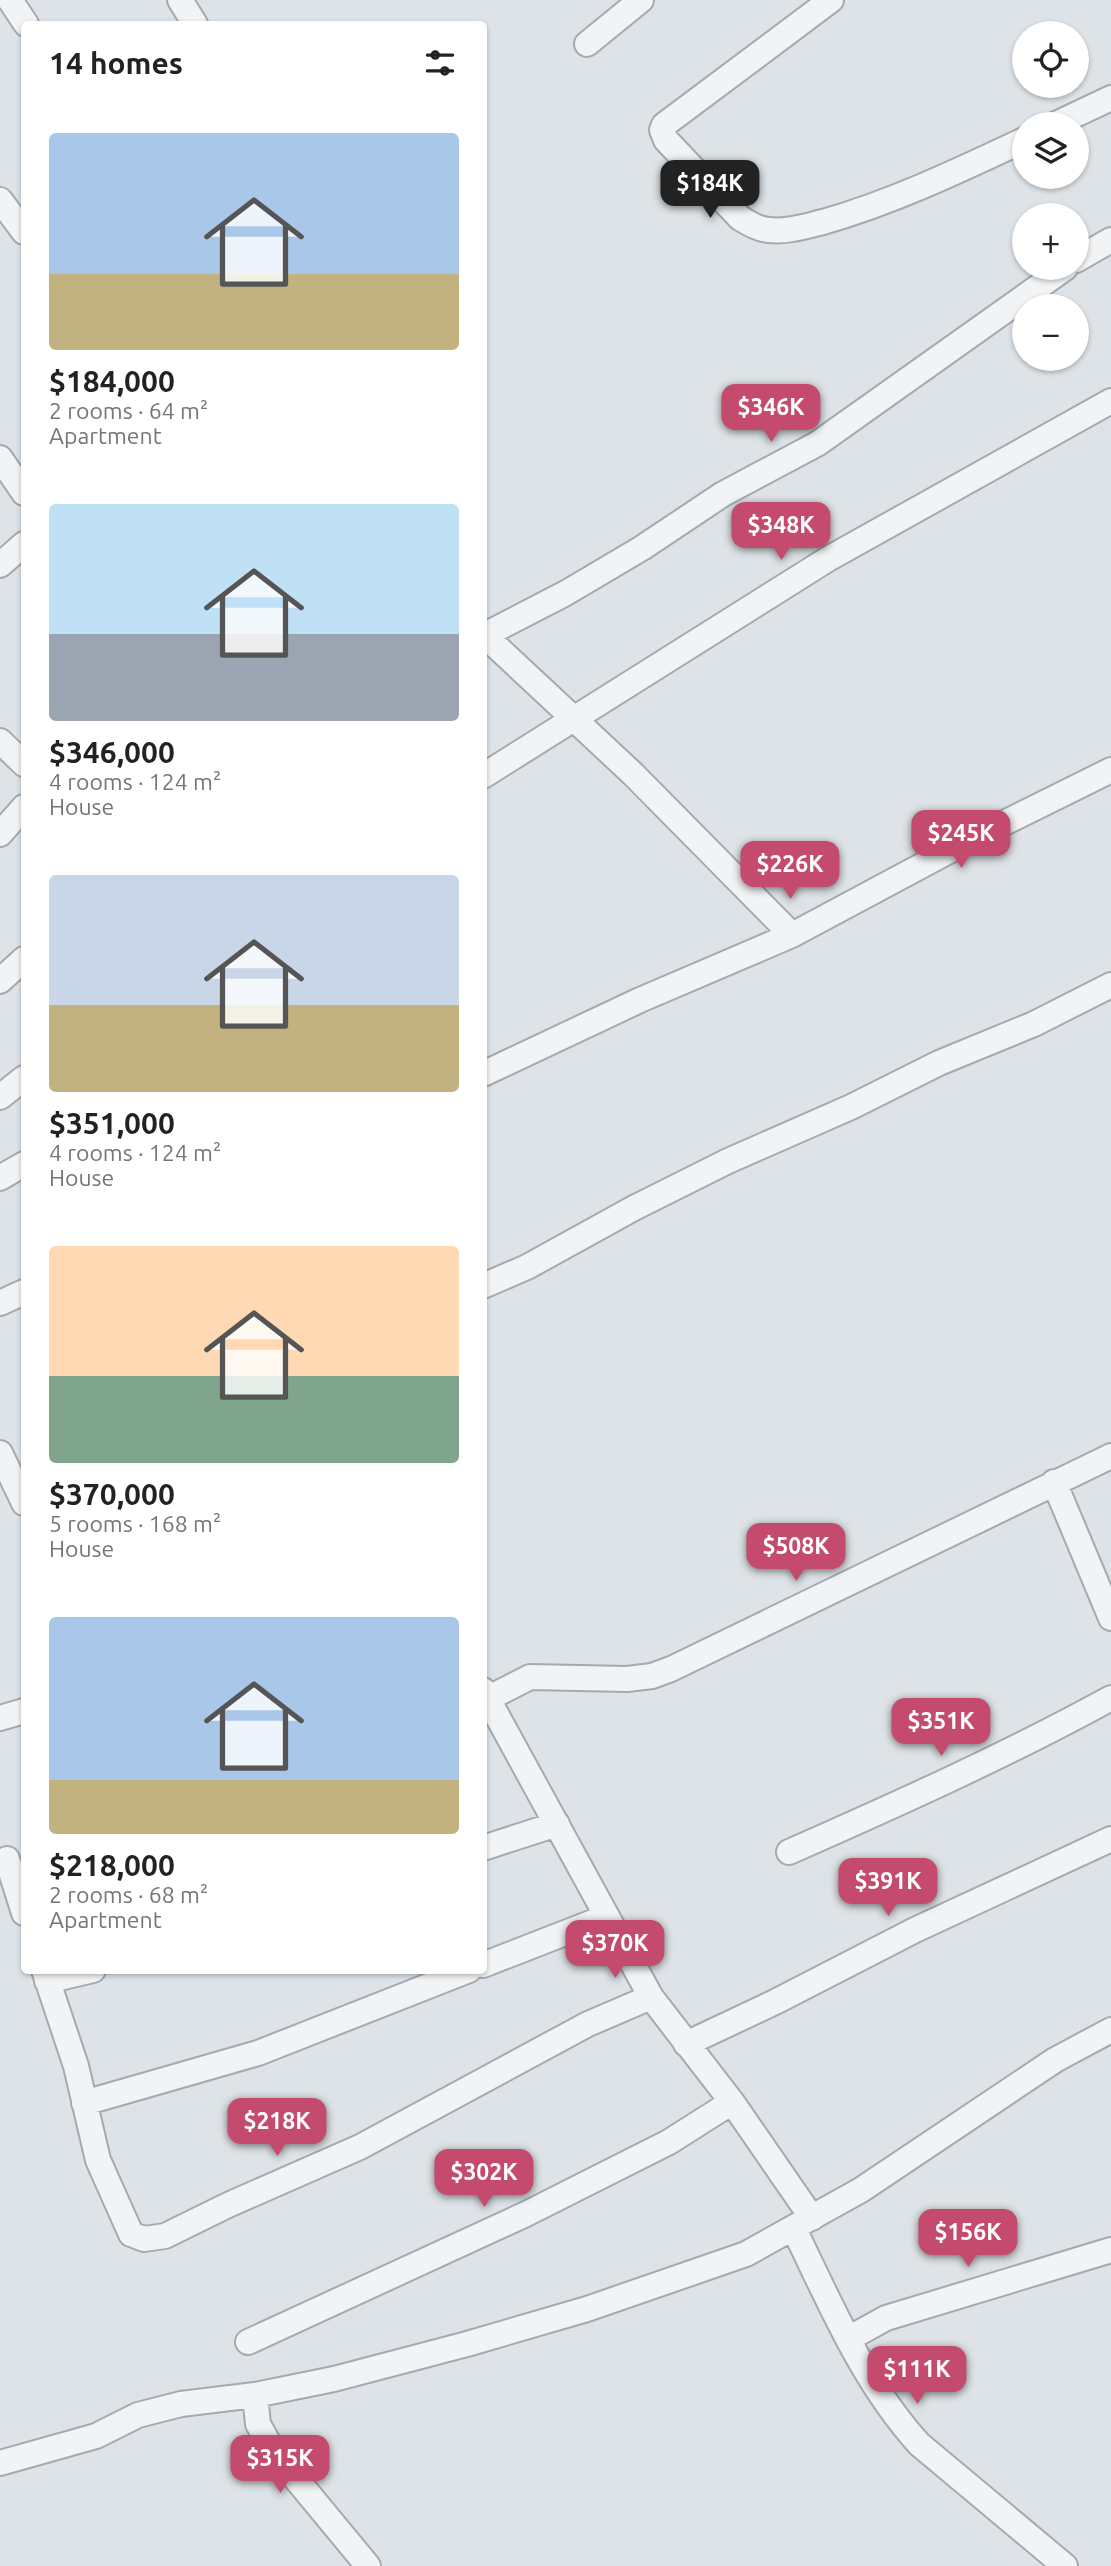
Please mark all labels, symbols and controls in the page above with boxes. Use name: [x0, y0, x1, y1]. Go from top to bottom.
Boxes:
map controls: [1012, 21, 1089, 371]
button: locate: [1012, 21, 1089, 98]
icon: filters: [421, 44, 459, 82]
text: 14 homes: [49, 46, 183, 80]
button: layers: [1012, 112, 1089, 189]
pin: $184K: [661, 160, 759, 220]
text: $184K: [676, 170, 744, 195]
icon: home: [191, 179, 317, 305]
button: +: [1012, 203, 1089, 280]
button: −: [1012, 294, 1089, 371]
text: $184,000: [49, 364, 175, 398]
pin: $346K: [722, 384, 820, 444]
text: $346K: [737, 394, 805, 419]
text: 2 rooms · 64 m²: [49, 398, 208, 423]
text: Apartment: [49, 423, 162, 448]
pin: $348K: [732, 503, 830, 562]
text: $348K: [747, 512, 815, 537]
icon: home: [191, 550, 317, 676]
text: $346,000: [49, 735, 175, 769]
text: 4 rooms · 124 m²: [49, 769, 221, 794]
text: House: [49, 794, 114, 819]
pin: $245K: [912, 810, 1010, 870]
text: $245K: [927, 820, 995, 845]
pin: $226K: [741, 842, 839, 901]
text: $226K: [756, 851, 824, 876]
icon: home: [191, 921, 317, 1047]
text: $351,000: [49, 1106, 175, 1140]
text: 4 rooms · 124 m²: [49, 1140, 221, 1165]
text: House: [49, 1165, 114, 1190]
icon: home: [191, 1292, 317, 1418]
text: $370,000: [49, 1477, 175, 1511]
text: 5 rooms · 168 m²: [49, 1511, 221, 1536]
pin: $508K: [747, 1524, 845, 1583]
text: $508K: [762, 1533, 830, 1558]
text: House: [49, 1536, 114, 1561]
icon: home: [191, 1663, 317, 1789]
pin: $351K: [892, 1698, 990, 1758]
text: $351K: [907, 1708, 975, 1733]
text: $218,000: [49, 1848, 175, 1882]
pin: $391K: [839, 1858, 937, 1918]
text: $391K: [854, 1868, 922, 1893]
text: 2 rooms · 68 m²: [49, 1882, 208, 1907]
text: Apartment: [49, 1907, 162, 1932]
pin: $370K: [566, 1920, 664, 1980]
text: $370K: [581, 1930, 649, 1955]
pin: $218K: [228, 2098, 326, 2158]
text: $218K: [243, 2108, 311, 2133]
pin: $302K: [435, 2150, 533, 2209]
text: $302K: [450, 2159, 518, 2184]
pin: $156K: [919, 2210, 1017, 2269]
text: $156K: [934, 2219, 1002, 2244]
pin: $111K: [868, 2346, 966, 2406]
text: $111K: [883, 2356, 951, 2381]
pin: $315K: [231, 2436, 329, 2495]
text: $315K: [246, 2445, 314, 2470]

